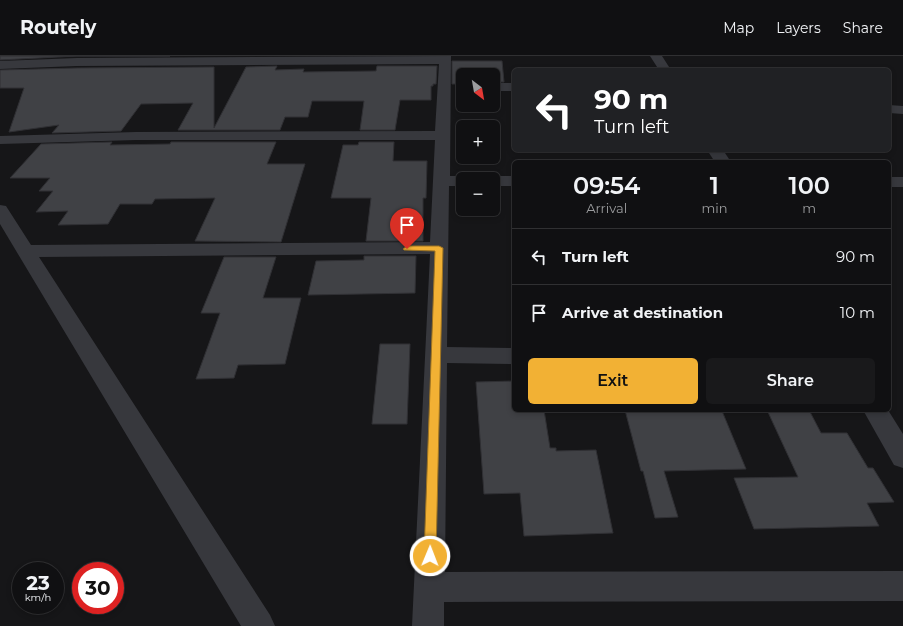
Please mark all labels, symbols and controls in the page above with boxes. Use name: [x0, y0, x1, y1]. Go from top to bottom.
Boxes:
text: Routely: [20, 16, 96, 39]
text: Map: [723, 19, 754, 37]
text: Layers: [776, 19, 821, 37]
text: Share: [843, 19, 883, 37]
north arrow: [456, 68, 500, 112]
map controls: [456, 68, 500, 216]
text: 90 m: [594, 82, 668, 116]
icon: left: [528, 84, 580, 136]
text: Turn left: [594, 116, 669, 138]
button: +: [456, 120, 500, 164]
text: 09:54: [573, 171, 640, 200]
text: 1: [710, 171, 719, 200]
text: 100: [789, 171, 830, 200]
button: −: [456, 172, 500, 216]
text: Arrival: [586, 200, 627, 216]
text: min: [701, 200, 727, 216]
text: m: [802, 200, 816, 216]
pin: [390, 208, 424, 249]
icon: arrive: [396, 214, 418, 236]
icon: left: [528, 246, 550, 268]
text: Turn left: [562, 247, 629, 266]
text: 90 m: [836, 247, 875, 266]
icon: arrive: [528, 302, 550, 324]
text: Arrive at destination: [562, 303, 723, 322]
text: 10 m: [840, 303, 875, 322]
button: Exit: [528, 358, 698, 404]
button: Share: [706, 358, 875, 404]
position arrow: [409, 535, 451, 577]
speed limit sign: 30: [72, 562, 124, 614]
text: 23: [26, 571, 50, 595]
text: km/h: [25, 591, 51, 604]

